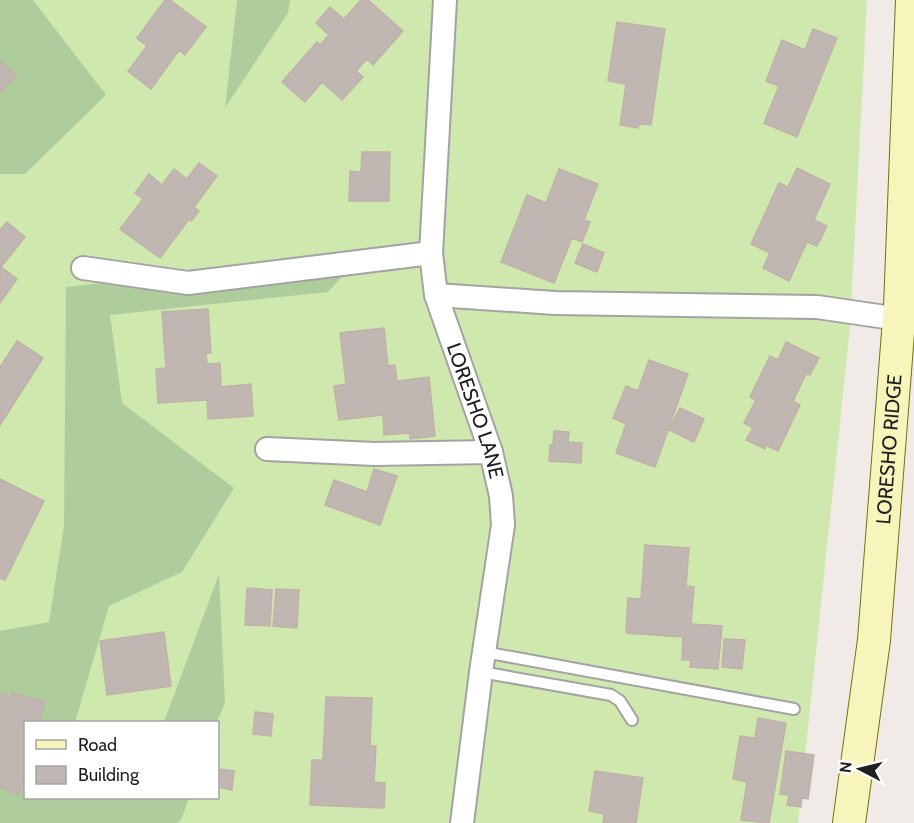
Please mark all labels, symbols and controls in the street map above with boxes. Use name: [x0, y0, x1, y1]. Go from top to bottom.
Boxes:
street label: LORESHO LANE: [442, 340, 509, 481]
street label: LORESHO RIDGE: [871, 374, 907, 525]
legend: [24, 721, 219, 799]
text: Road: [78, 734, 117, 756]
north arrow: [830, 739, 890, 799]
text: N: [835, 760, 856, 774]
text: Building: [78, 764, 140, 786]

